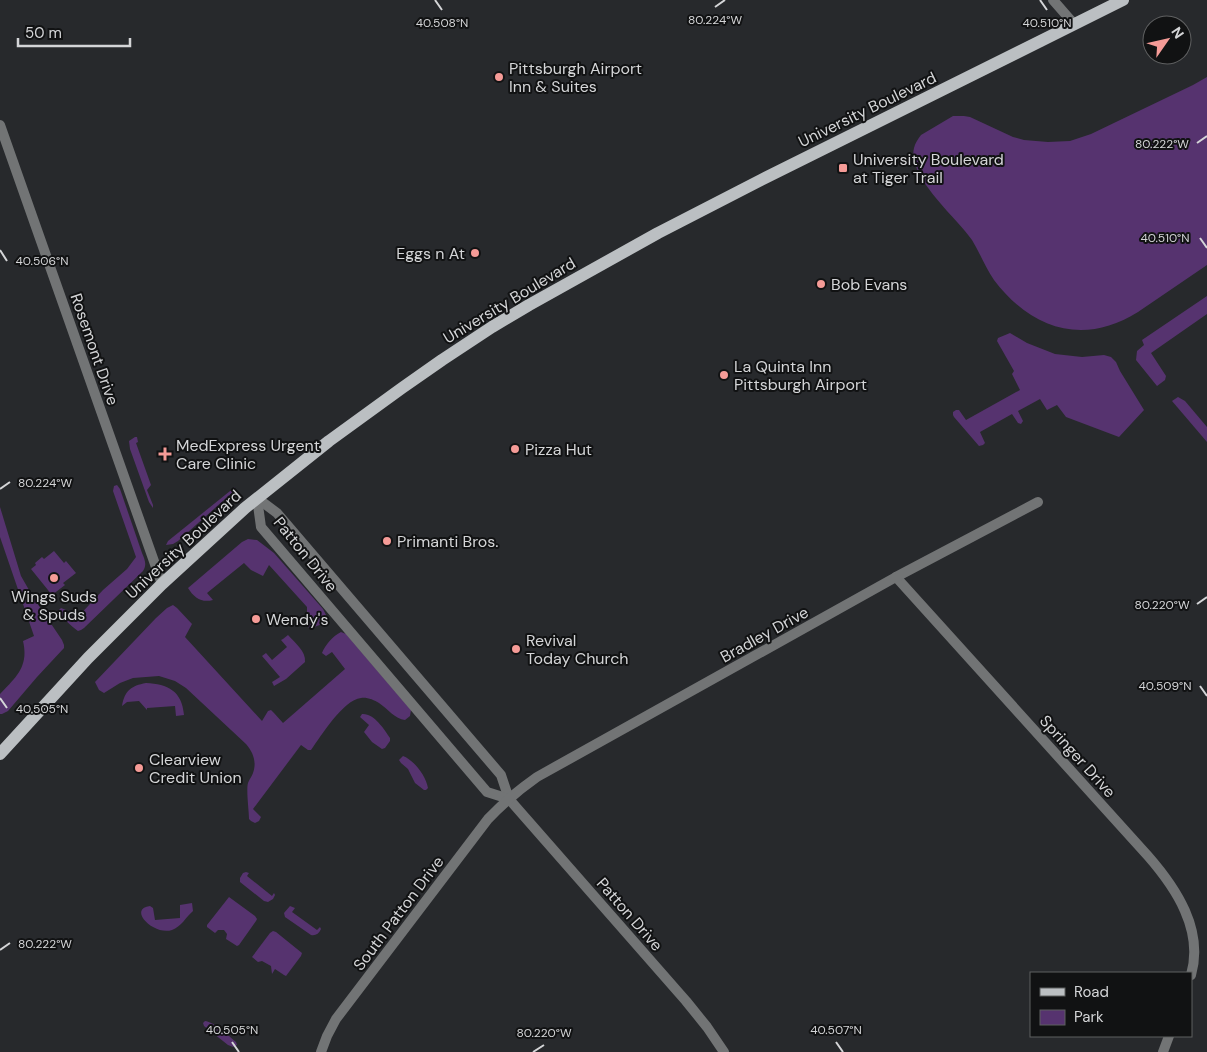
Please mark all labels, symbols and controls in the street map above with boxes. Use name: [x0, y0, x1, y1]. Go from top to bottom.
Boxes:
text: 80.224°W: [688, 12, 742, 28]
scale bar: [18, 15, 130, 47]
text: 40.508°N: [416, 15, 468, 31]
text: 40.510°N: [1022, 15, 1072, 31]
north arrow: [1142, 15, 1192, 65]
text: 50 m: [25, 23, 62, 43]
text: N: [1167, 23, 1188, 42]
place label: Pittsburgh Airport Inn & Suites: [509, 58, 642, 97]
street label: University Boulevard: [795, 67, 940, 152]
marker: Pittsburgh Airport Inn & Suites: [493, 71, 505, 83]
text: 80.222°W: [1135, 136, 1189, 152]
place label: University Boulevard at Tiger Trail: [853, 149, 1004, 188]
marker: University Boulevard at Tiger Trail: [837, 162, 849, 174]
text: 40.510°N: [1140, 230, 1190, 246]
place label: Eggs n At: [396, 243, 465, 264]
marker: Eggs n At: [469, 247, 481, 259]
text: 40.506°N: [16, 253, 68, 269]
street label: University Boulevard: [439, 253, 579, 348]
place label: Bob Evans: [831, 274, 907, 295]
marker: Bob Evans: [815, 278, 827, 290]
street label: Rosemont Drive: [66, 290, 123, 408]
place label: La Quinta Inn Pittsburgh Airport: [734, 356, 867, 395]
marker: La Quinta Inn Pittsburgh Airport: [718, 369, 730, 381]
place label: MedExpress Urgent Care Clinic: [176, 435, 320, 474]
place label: Pizza Hut: [525, 439, 592, 460]
marker: Pizza Hut: [509, 443, 521, 455]
marker: MedExpress Urgent Care Clinic: [158, 447, 172, 461]
text: 80.224°W: [18, 475, 72, 491]
street label: University Boulevard: [121, 485, 246, 603]
street label: Patton Drive: [269, 513, 342, 596]
place label: Primanti Bros.: [397, 531, 499, 552]
marker: Primanti Bros.: [381, 535, 393, 547]
marker: Wings Suds & Spuds: [48, 572, 60, 584]
place label: Wings Suds & Spuds: [11, 586, 97, 625]
text: 80.220°W: [1134, 597, 1190, 613]
street label: Bradley Drive: [716, 602, 812, 667]
place label: Wendy's: [266, 609, 328, 630]
marker: Wendy's: [250, 613, 262, 625]
place label: Revival Today Church: [526, 630, 628, 669]
marker: Revival Today Church: [510, 643, 522, 655]
text: 40.509°N: [1139, 678, 1191, 694]
text: 40.505°N: [16, 701, 68, 717]
street label: Springer Drive: [1035, 711, 1120, 802]
place label: Clearview Credit Union: [149, 749, 242, 788]
marker: Clearview Credit Union: [133, 762, 145, 774]
street label: South Patton Drive: [348, 852, 448, 975]
street label: Patton Drive: [592, 873, 667, 955]
text: 80.222°W: [18, 936, 72, 952]
legend: [1030, 972, 1192, 1037]
text: Road: [1074, 982, 1109, 1002]
text: Park: [1074, 1007, 1104, 1027]
text: 40.505°N: [206, 1022, 258, 1038]
text: 40.507°N: [810, 1022, 862, 1038]
text: 80.220°W: [516, 1025, 572, 1041]

